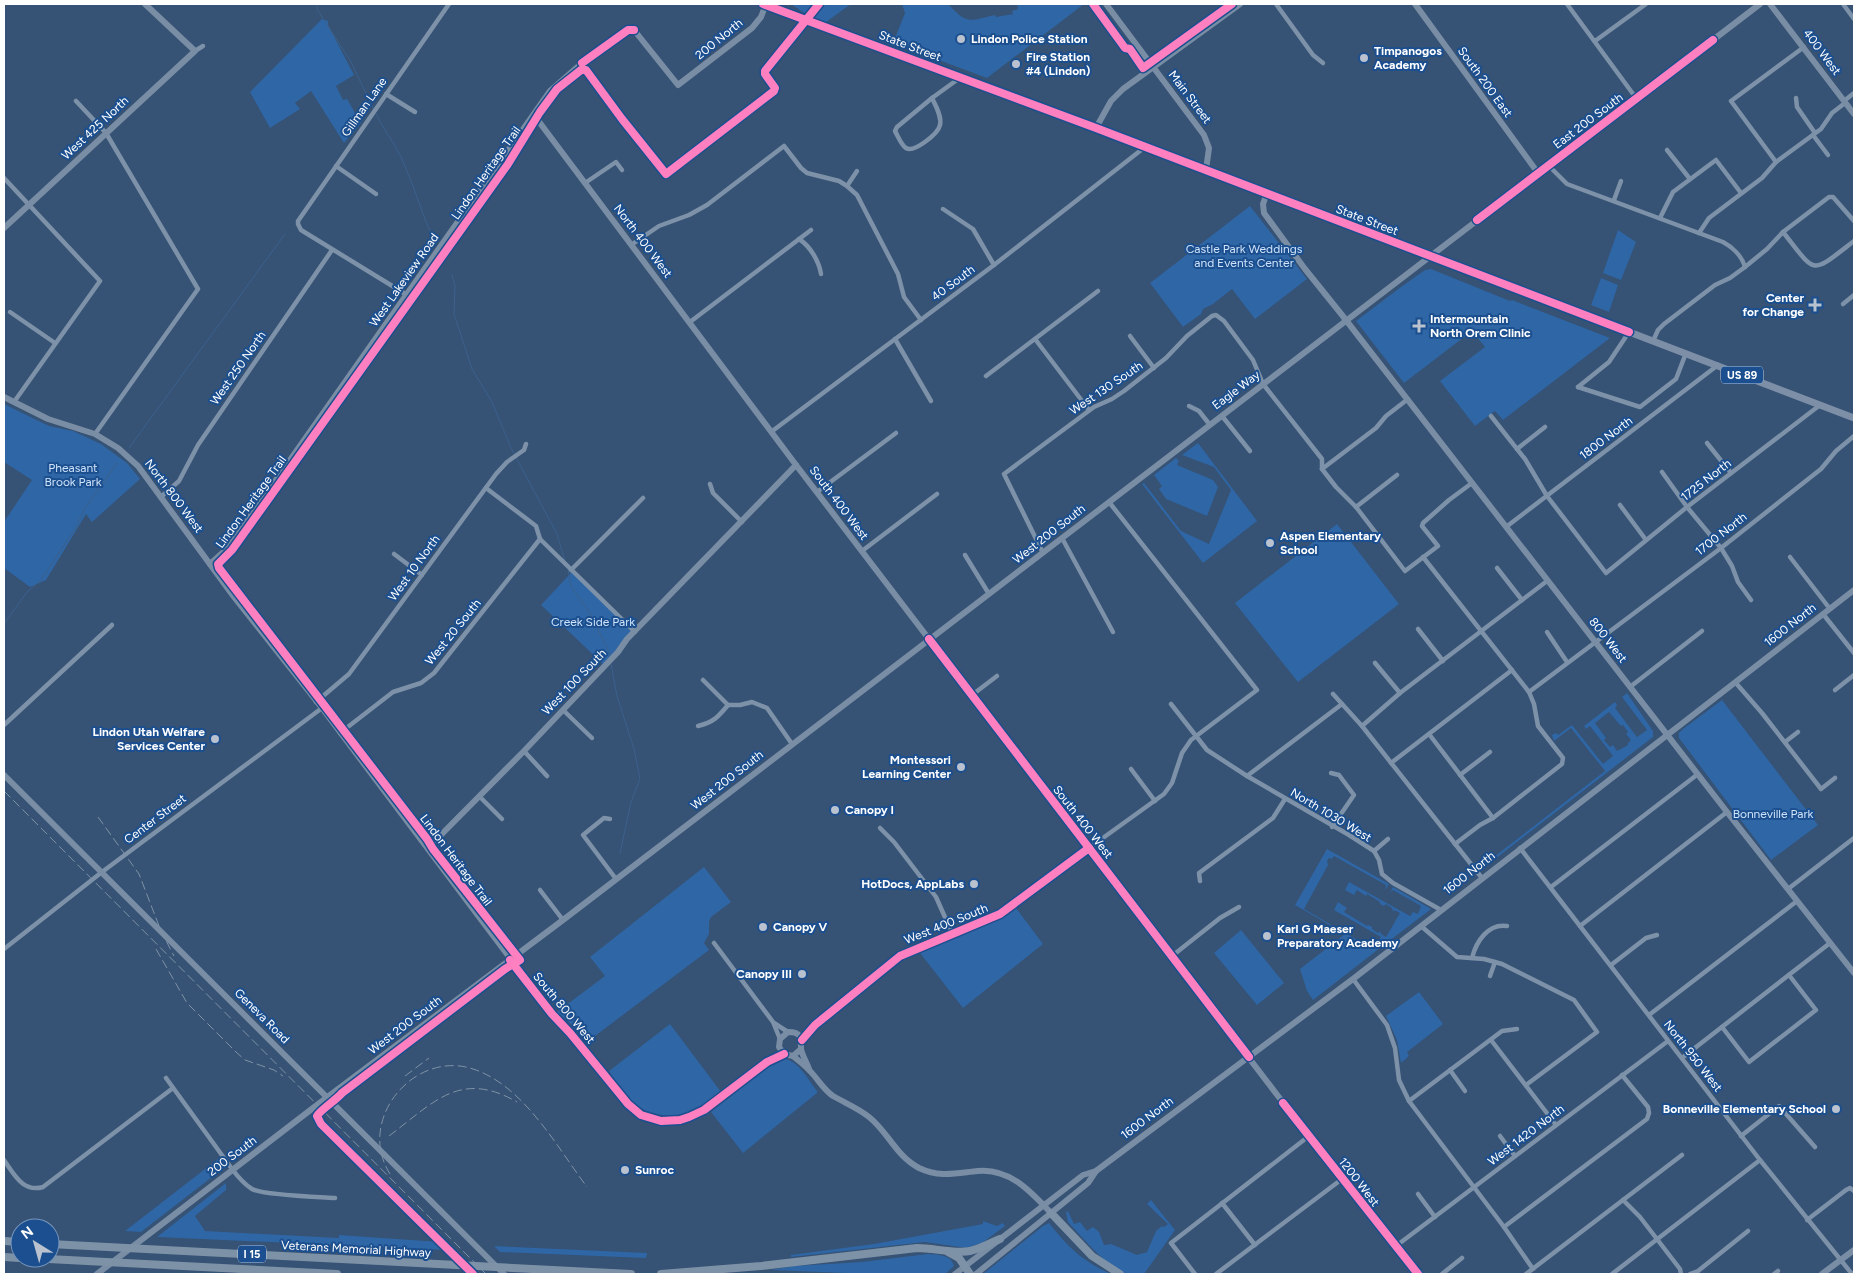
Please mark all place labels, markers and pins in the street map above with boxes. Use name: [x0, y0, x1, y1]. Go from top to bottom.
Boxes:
place label: Lindon Police Station: [971, 32, 1088, 46]
marker: Lindon Police Station: [955, 33, 967, 45]
place label: Timpanogos Academy: [1374, 44, 1442, 72]
place label: Fire Station #4 (Lindon): [1026, 50, 1091, 78]
marker: Timpanogos Academy: [1358, 52, 1370, 64]
marker: Fire Station #4 (Lindon): [1010, 58, 1022, 70]
place label: Center for Change: [1742, 291, 1804, 319]
marker: Center for Change: [1808, 298, 1822, 312]
place label: Intermountain North Orem Clinic: [1430, 312, 1531, 340]
marker: Intermountain North Orem Clinic: [1412, 319, 1426, 333]
place label: Aspen Elementary School: [1280, 529, 1381, 557]
marker: Aspen Elementary School: [1264, 537, 1276, 549]
place label: Lindon Utah Welfare Services Center: [92, 725, 205, 753]
marker: Lindon Utah Welfare Services Center: [209, 733, 221, 745]
place label: Montessori Learning Center: [862, 753, 951, 781]
marker: Montessori Learning Center: [955, 761, 967, 773]
place label: Canopy I: [845, 803, 894, 817]
marker: Canopy I: [829, 804, 841, 816]
place label: HotDocs, AppLabs: [861, 877, 964, 891]
marker: HotDocs, AppLabs: [968, 878, 980, 890]
place label: Canopy V: [773, 920, 828, 934]
marker: Canopy V: [757, 921, 769, 933]
place label: Karl G Maeser Preparatory Academy: [1277, 922, 1398, 950]
marker: Karl G Maeser Preparatory Academy: [1261, 930, 1273, 942]
place label: Canopy III: [736, 967, 792, 981]
marker: Canopy III: [796, 968, 808, 980]
place label: Bonneville Elementary School: [1663, 1102, 1826, 1116]
marker: Bonneville Elementary School: [1830, 1103, 1842, 1115]
place label: Sunroc: [635, 1163, 674, 1177]
marker: Sunroc: [619, 1164, 631, 1176]

